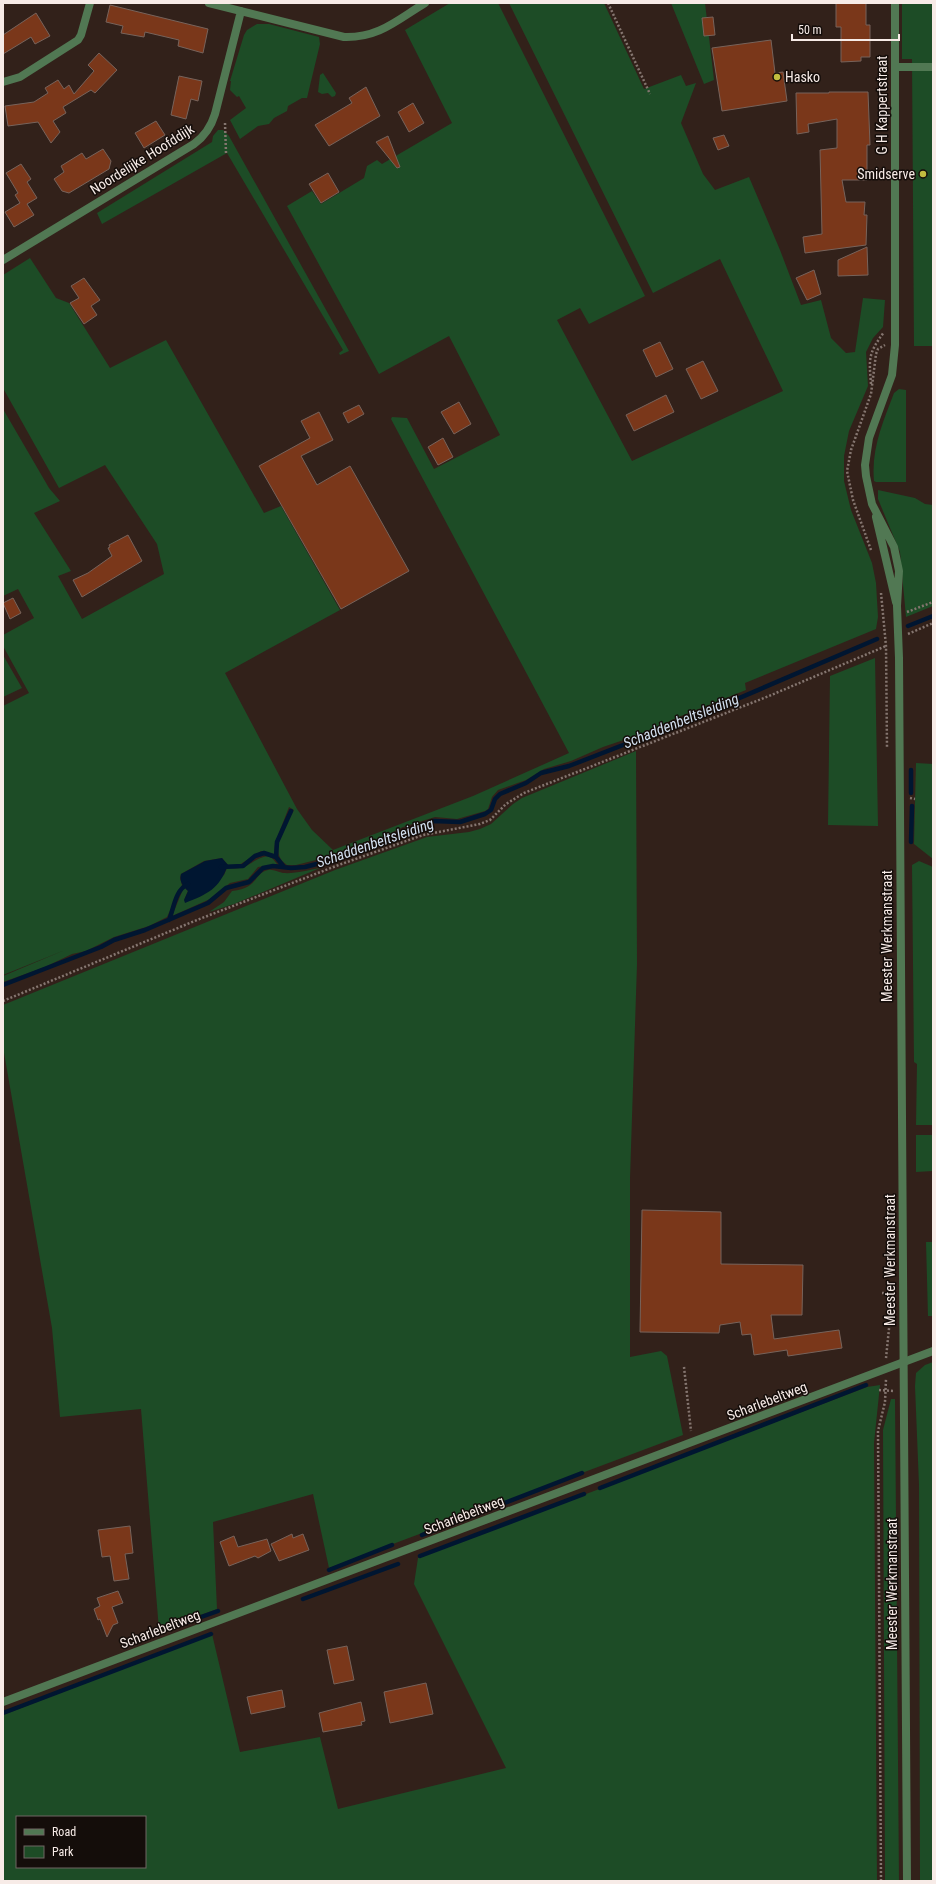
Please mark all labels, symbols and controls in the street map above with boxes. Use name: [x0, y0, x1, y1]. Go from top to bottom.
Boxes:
scale bar: [792, 16, 899, 42]
text: 50 m: [798, 23, 822, 37]
street label: G H Kappertstraat: [874, 56, 890, 154]
place label: Hasko: [785, 69, 820, 85]
marker: Hasko: [772, 72, 782, 82]
street label: Noordelijke Hoofddijk: [87, 120, 197, 197]
place label: Smidserve: [857, 166, 915, 182]
marker: Smidserve: [918, 169, 928, 179]
water label: Schaddenbeltsleiding: [621, 690, 741, 752]
water label: Schaddenbeltsleiding: [314, 814, 436, 872]
street label: Meester Werkmanstraat: [879, 870, 895, 1002]
street label: Meester Werkmanstraat: [882, 1194, 898, 1326]
street label: Scharlebeltweg: [725, 1378, 809, 1424]
street label: Scharlebeltweg: [422, 1492, 506, 1538]
street label: Meester Werkmanstraat: [884, 1518, 900, 1650]
street label: Scharlebeltweg: [118, 1606, 202, 1652]
legend: [16, 1816, 146, 1868]
text: Road: [52, 1825, 76, 1839]
text: Park: [52, 1845, 74, 1859]

